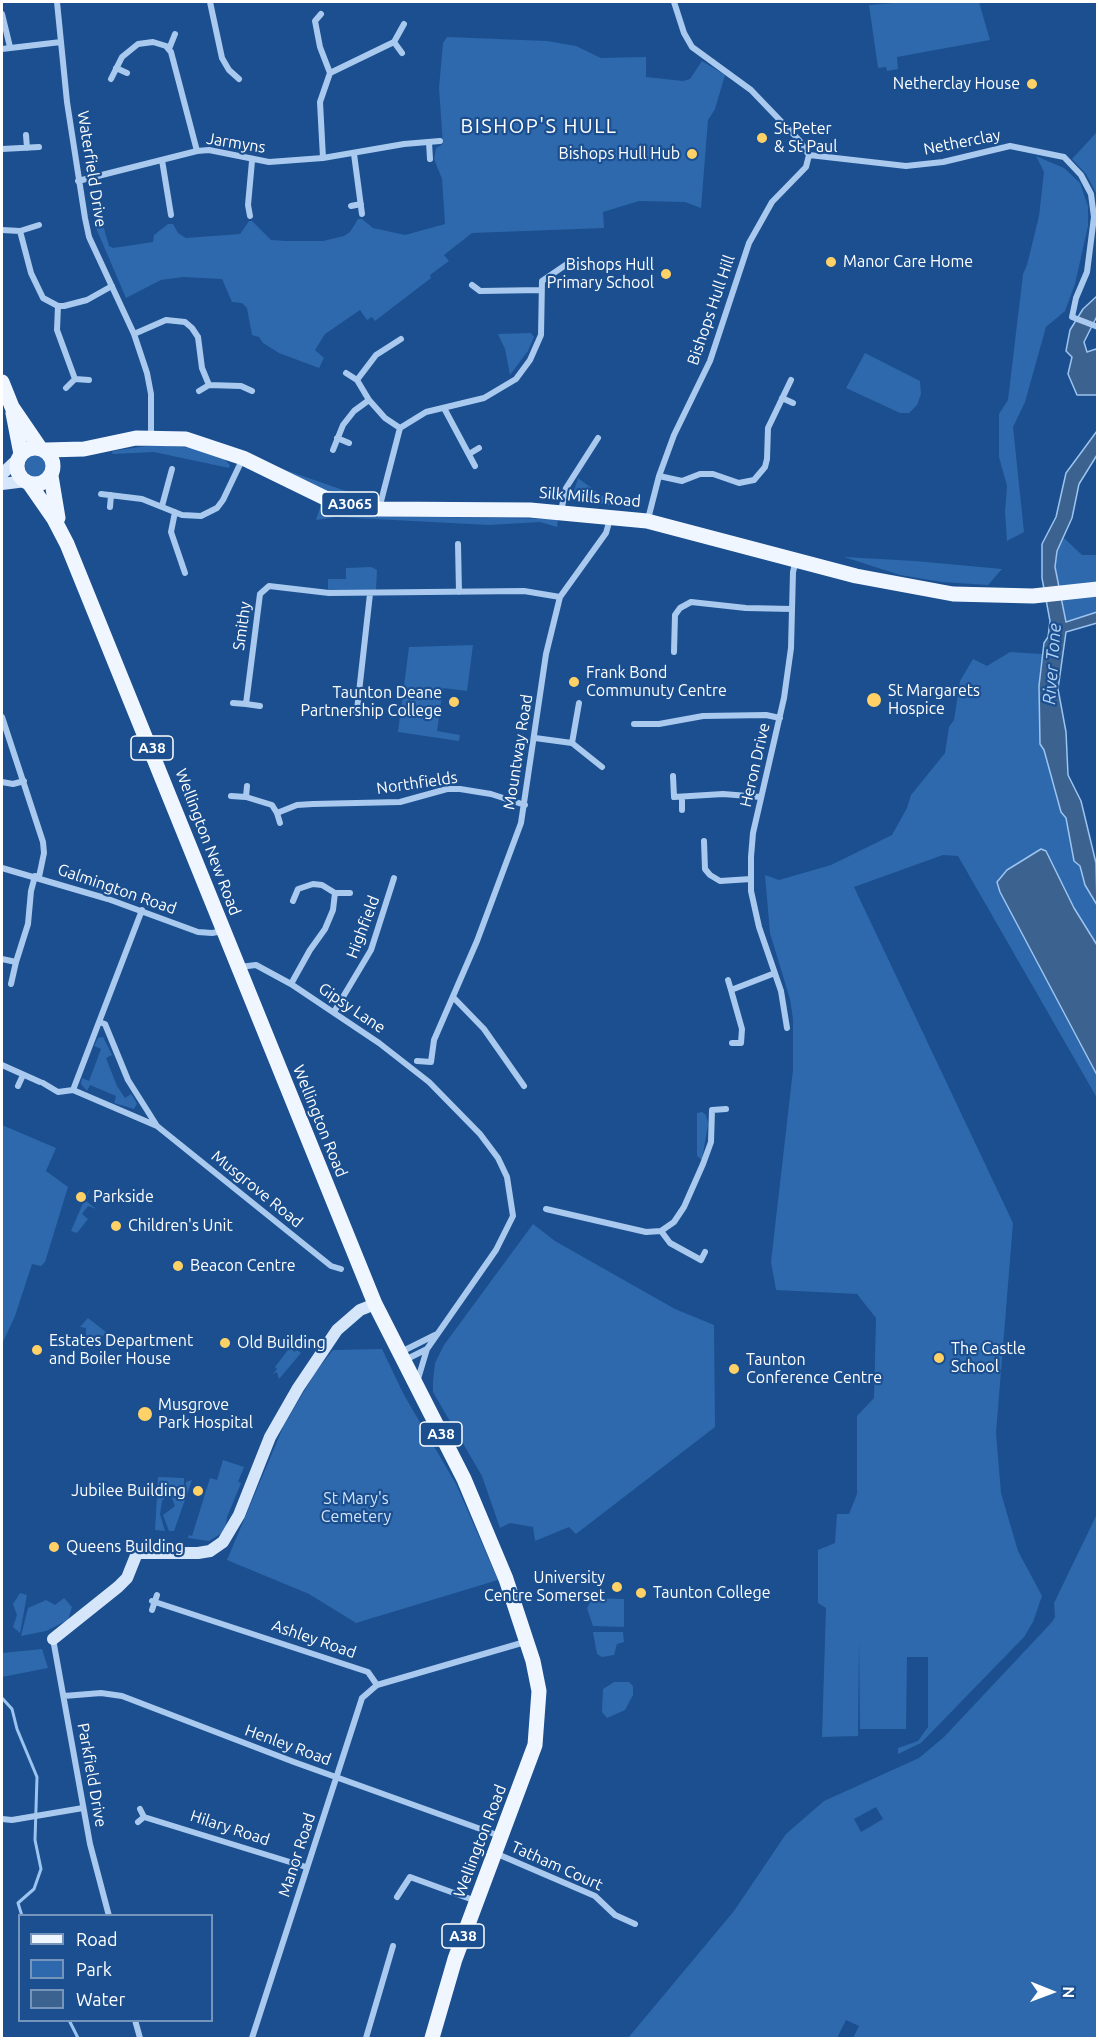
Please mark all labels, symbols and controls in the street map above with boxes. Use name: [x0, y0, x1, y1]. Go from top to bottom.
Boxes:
place label: Netherclay House: [893, 74, 1020, 94]
marker: Netherclay House: [1025, 77, 1039, 91]
street label: Waterfield Drive: [73, 109, 111, 229]
district label: BISHOP'S HULL: [460, 114, 618, 138]
place label: St Peter & St Paul: [774, 119, 837, 157]
street label: Netherclay: [922, 125, 1002, 159]
street label: Jarmyns: [205, 129, 267, 157]
marker: St Peter & St Paul: [755, 131, 769, 145]
place label: Bishops Hull Hub: [559, 144, 680, 164]
marker: Bishops Hull Hub: [685, 147, 699, 161]
street label: Bishops Hull Hill: [683, 252, 739, 368]
place label: Manor Care Home: [843, 252, 973, 272]
place label: Bishops Hull Primary School: [547, 255, 654, 293]
marker: Manor Care Home: [824, 255, 838, 269]
marker: Bishops Hull Primary School: [659, 267, 673, 281]
street label: Silk Mills Road: [538, 483, 642, 511]
road number: A3065: [322, 492, 378, 516]
street label: Smithy: [229, 600, 255, 652]
water label: River Tone: [1038, 623, 1066, 705]
place label: Frank Bond Communuty Centre: [586, 663, 727, 701]
marker: Frank Bond Communuty Centre: [567, 675, 581, 689]
place label: St Margarets Hospice: [888, 681, 980, 719]
place label: Taunton Deane Partnership College: [301, 683, 442, 721]
marker: St Margarets Hospice: [865, 691, 883, 709]
street label: Mountway Road: [499, 693, 537, 811]
marker: Taunton Deane Partnership College: [447, 695, 461, 709]
street label: Heron Drive: [736, 721, 774, 809]
road number: A38: [131, 736, 173, 760]
street label: Wellington New Road: [171, 766, 245, 918]
street label: Northfields: [375, 768, 459, 798]
street label: Galmington Road: [55, 860, 179, 918]
street label: Highfield: [342, 893, 384, 961]
street label: Gipsy Lane: [315, 979, 389, 1037]
street label: Wellington Road: [289, 1062, 351, 1180]
street label: Musgrove Road: [208, 1146, 306, 1232]
place label: Parkside: [93, 1187, 154, 1207]
marker: Parkside: [74, 1190, 88, 1204]
place label: Children's Unit: [128, 1216, 233, 1236]
marker: Children's Unit: [109, 1219, 123, 1233]
place label: Beacon Centre: [190, 1256, 296, 1276]
marker: Beacon Centre: [171, 1259, 185, 1273]
place label: Estates Department and Boiler House: [49, 1331, 193, 1369]
place label: Old Building: [237, 1333, 326, 1353]
marker: Old Building: [218, 1336, 232, 1350]
place label: The Castle School: [951, 1339, 1026, 1377]
marker: Estates Department and Boiler House: [30, 1343, 44, 1357]
place label: Taunton Conference Centre: [746, 1350, 882, 1388]
marker: The Castle School: [932, 1351, 946, 1365]
marker: Taunton Conference Centre: [727, 1362, 741, 1376]
place label: Musgrove Park Hospital: [158, 1395, 253, 1433]
marker: Musgrove Park Hospital: [136, 1405, 154, 1423]
road number: A38: [420, 1422, 462, 1446]
place label: Jubilee Building: [71, 1481, 186, 1501]
marker: Jubilee Building: [191, 1484, 205, 1498]
park label: St Mary's Cemetery: [321, 1489, 391, 1527]
place label: Queens Building: [66, 1537, 184, 1557]
marker: Queens Building: [47, 1540, 61, 1554]
place label: University Centre Somerset: [484, 1568, 605, 1606]
marker: University Centre Somerset: [610, 1580, 624, 1594]
place label: Taunton College: [653, 1583, 771, 1603]
marker: Taunton College: [634, 1586, 648, 1600]
street label: Ashley Road: [269, 1616, 359, 1662]
street label: Parkfield Drive: [73, 1721, 111, 1829]
street label: Henley Road: [242, 1721, 334, 1769]
street label: Wellington Road: [450, 1782, 510, 1900]
street label: Hilary Road: [188, 1806, 272, 1850]
street label: Manor Road: [274, 1811, 320, 1899]
street label: Tatham Court: [508, 1837, 606, 1895]
legend: [18, 1914, 213, 2022]
road number: A38: [442, 1924, 484, 1948]
text: Road: [76, 1929, 118, 1949]
text: Park: [76, 1959, 112, 1979]
north arrow: [1021, 1962, 1081, 2022]
text: N: [1060, 1986, 1078, 1998]
text: Water: [76, 1989, 125, 2009]

